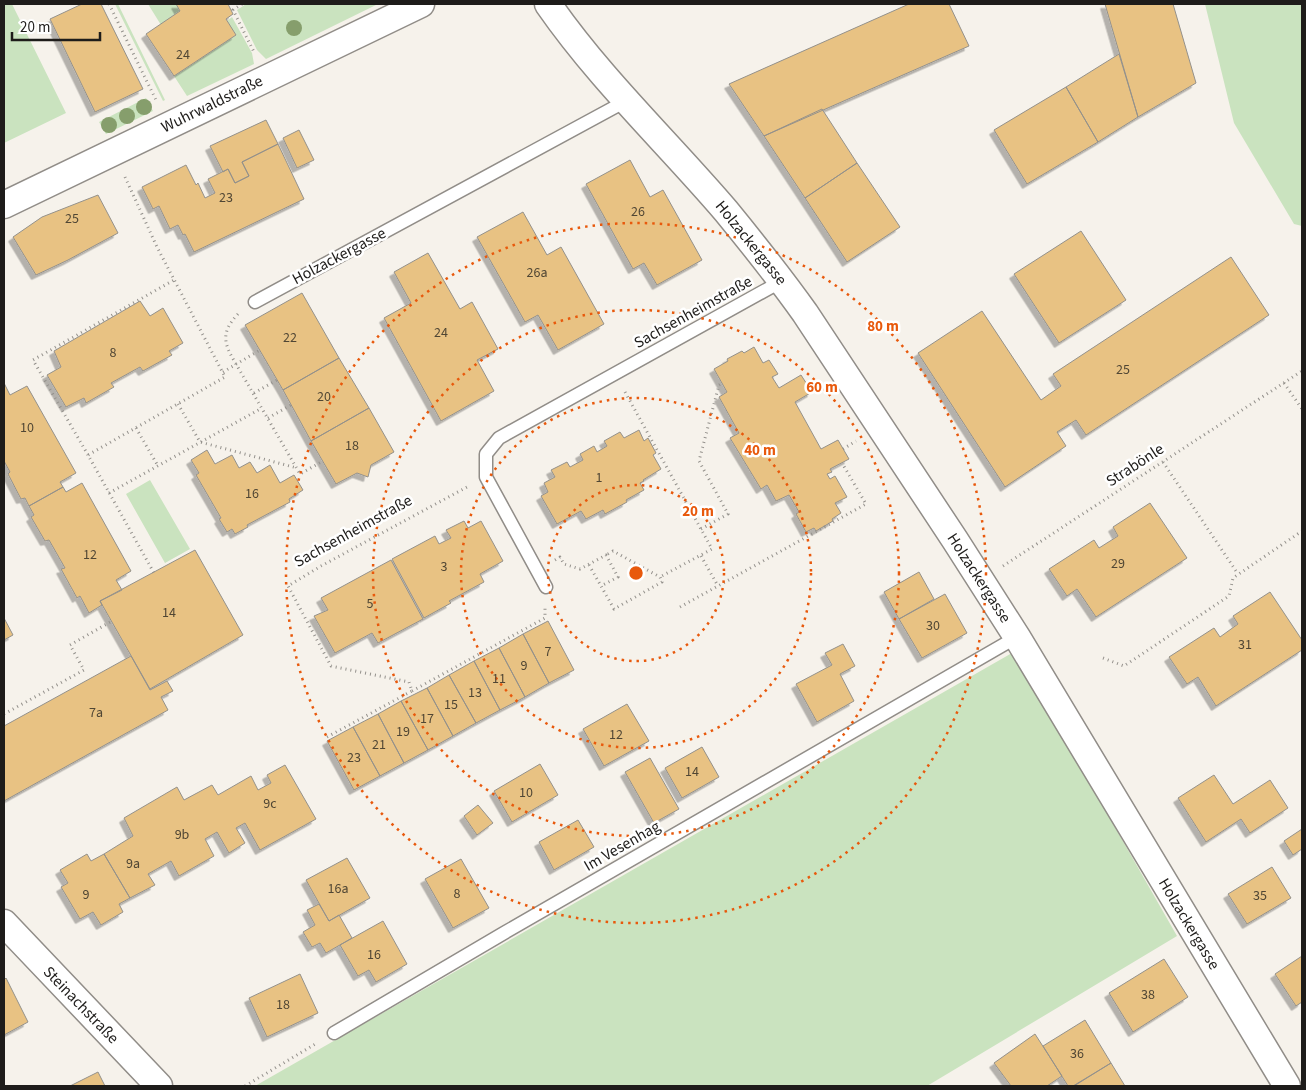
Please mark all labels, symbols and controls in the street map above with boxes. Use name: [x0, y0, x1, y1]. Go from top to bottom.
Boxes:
scale bar: [12, 10, 100, 42]
text: 20 m: [20, 17, 50, 38]
house number: 24: [176, 45, 190, 65]
street label: Wuhrwaldstraße: [158, 70, 266, 138]
house number: 23: [219, 188, 233, 208]
street label: Holzackergasse: [710, 196, 792, 290]
house number: 26: [631, 202, 645, 222]
house number: 25: [65, 209, 79, 229]
street label: Holzackergasse: [288, 222, 390, 290]
house number: 26a: [527, 263, 547, 283]
street label: Sachsenheimstraße: [630, 270, 756, 354]
text: 80 m: [867, 316, 899, 337]
house number: 24: [434, 323, 448, 343]
house number: 22: [283, 328, 297, 348]
house number: 8: [110, 343, 117, 363]
house number: 25: [1116, 360, 1130, 380]
text: 60 m: [806, 377, 838, 398]
house number: 20: [317, 387, 331, 407]
house number: 10: [20, 418, 34, 438]
house number: 18: [345, 436, 359, 456]
street label: Strabönle: [1102, 438, 1168, 492]
text: 40 m: [744, 440, 776, 461]
house number: 1: [596, 468, 603, 488]
house number: 16: [245, 484, 259, 504]
street label: Sachsenheimstraße: [290, 489, 416, 573]
text: 20 m: [682, 501, 714, 522]
street label: Holzackergasse: [942, 529, 1016, 627]
house number: 12: [83, 545, 97, 565]
house number: 29: [1111, 554, 1125, 574]
house number: 3: [441, 557, 448, 577]
centre of rings: [627, 564, 645, 582]
house number: 5: [367, 594, 374, 614]
house number: 14: [162, 603, 176, 623]
house number: 30: [926, 616, 940, 636]
house number: 31: [1238, 635, 1252, 655]
house number: 7: [545, 642, 552, 662]
house number: 9: [521, 656, 528, 676]
house number: 11: [492, 669, 506, 689]
house number: 13: [468, 683, 482, 703]
house number: 15: [444, 695, 458, 715]
house number: 7a: [89, 703, 103, 723]
house number: 17: [420, 709, 434, 729]
house number: 19: [396, 722, 410, 742]
house number: 12: [609, 725, 623, 745]
house number: 21: [372, 735, 386, 755]
house number: 23: [347, 748, 361, 768]
house number: 14: [685, 762, 699, 782]
house number: 10: [519, 783, 533, 803]
house number: 9c: [263, 794, 277, 814]
street label: Im Vesenhag: [580, 815, 664, 877]
house number: 9b: [175, 825, 190, 845]
house number: 9a: [126, 854, 140, 874]
street label: Holzackergasse: [1153, 874, 1225, 974]
house number: 16a: [328, 879, 348, 899]
house number: 8: [454, 884, 461, 904]
house number: 9: [83, 885, 90, 905]
house number: 35: [1253, 886, 1267, 906]
house number: 16: [367, 945, 381, 965]
street label: Steinachstraße: [38, 961, 124, 1049]
house number: 38: [1141, 985, 1155, 1005]
house number: 18: [276, 995, 290, 1015]
house number: 36: [1070, 1044, 1084, 1064]

